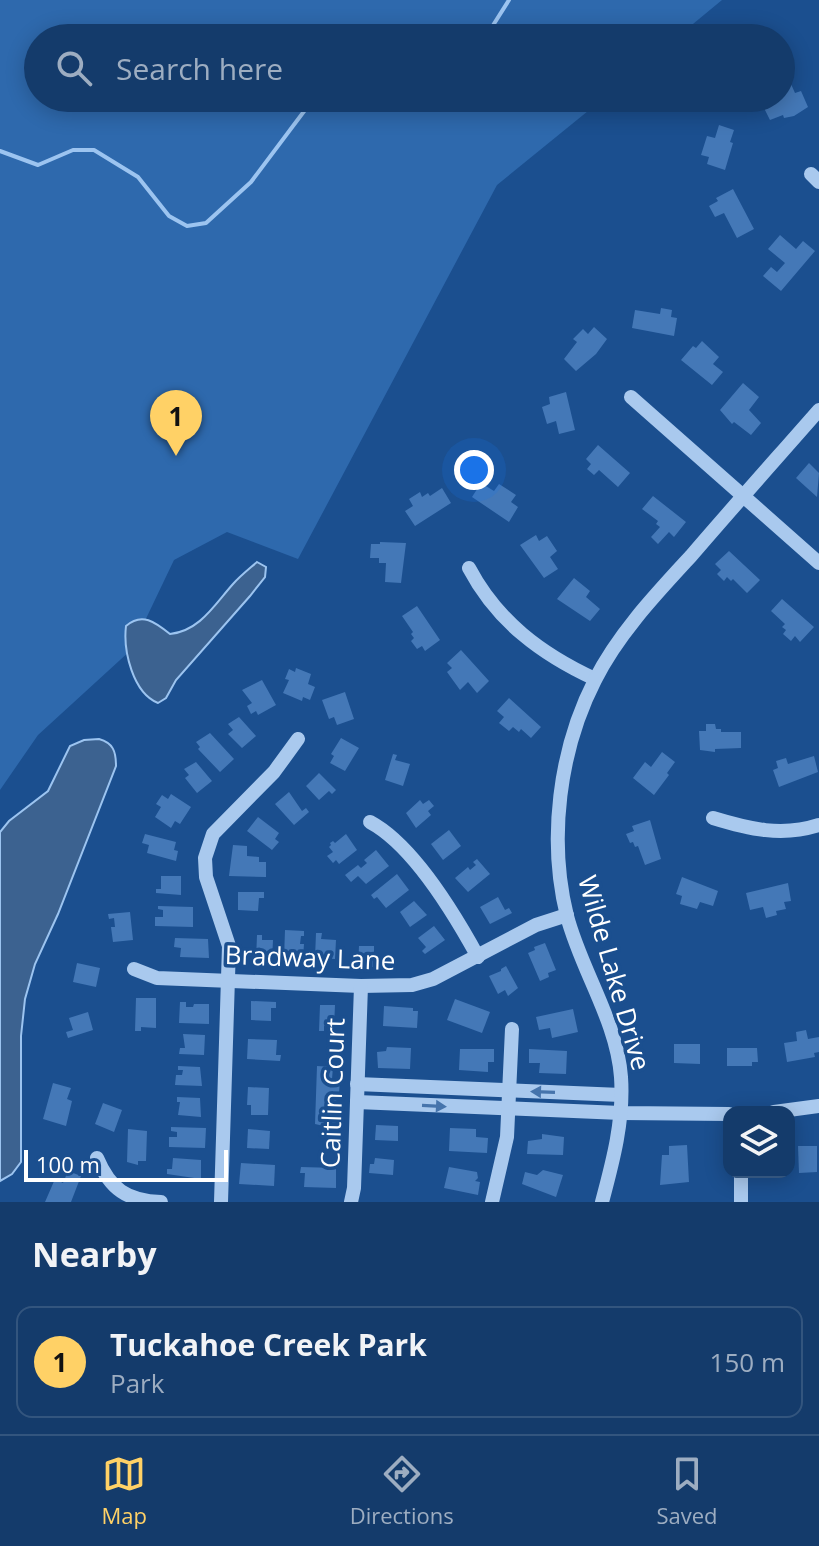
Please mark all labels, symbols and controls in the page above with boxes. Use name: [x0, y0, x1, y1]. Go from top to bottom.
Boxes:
search box: [24, 24, 795, 112]
icon: search: [52, 46, 96, 90]
text: Search here: [116, 48, 283, 89]
pin: 1: [150, 390, 202, 456]
your location: [454, 450, 494, 490]
street label: Wilde Lake Drive: [570, 871, 660, 1074]
street label: Bradway Lane: [224, 936, 396, 978]
street label: Caitlin Court: [311, 1017, 353, 1169]
one-way arrow: [530, 1085, 555, 1098]
one-way arrow: [422, 1099, 448, 1112]
map controls: [723, 1106, 795, 1178]
button: layers: [723, 1106, 795, 1178]
scale bar: [24, 1146, 228, 1182]
text: 100 m: [36, 1149, 100, 1179]
text: Nearby: [32, 1231, 157, 1277]
text: Tuckahoe Creek Park: [110, 1324, 427, 1365]
text: 1: [53, 1344, 67, 1380]
text: 150 m: [710, 1344, 785, 1380]
text: Park: [110, 1365, 164, 1401]
tab: Map: [101, 1452, 147, 1530]
tab: Directions: [350, 1452, 454, 1530]
tab: Saved: [656, 1452, 718, 1530]

